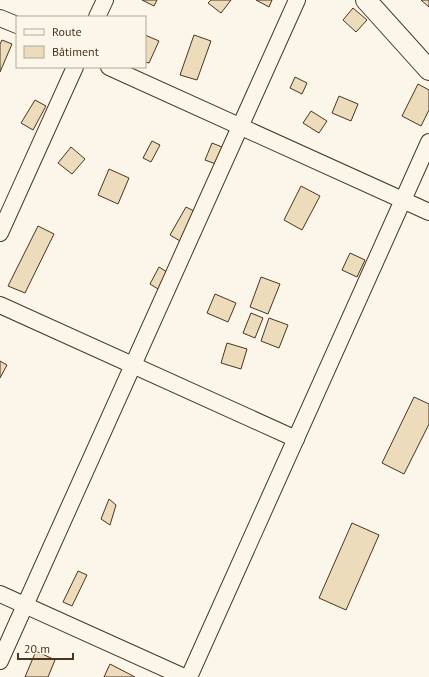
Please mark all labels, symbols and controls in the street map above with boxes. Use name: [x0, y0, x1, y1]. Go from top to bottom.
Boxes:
legend: [16, 16, 146, 68]
text: Route: [52, 24, 82, 39]
text: Bâtiment: [52, 44, 99, 59]
scale bar: [18, 635, 73, 661]
text: 20 m: [24, 641, 50, 656]

